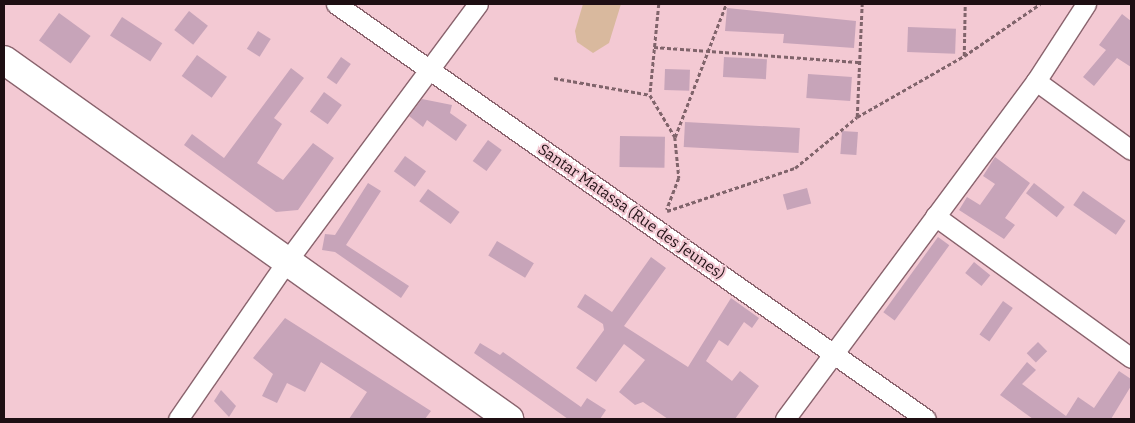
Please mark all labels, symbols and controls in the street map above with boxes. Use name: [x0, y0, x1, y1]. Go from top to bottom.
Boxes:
street label: Santar Matassa (Rue des Jeunes): [534, 141, 728, 283]

